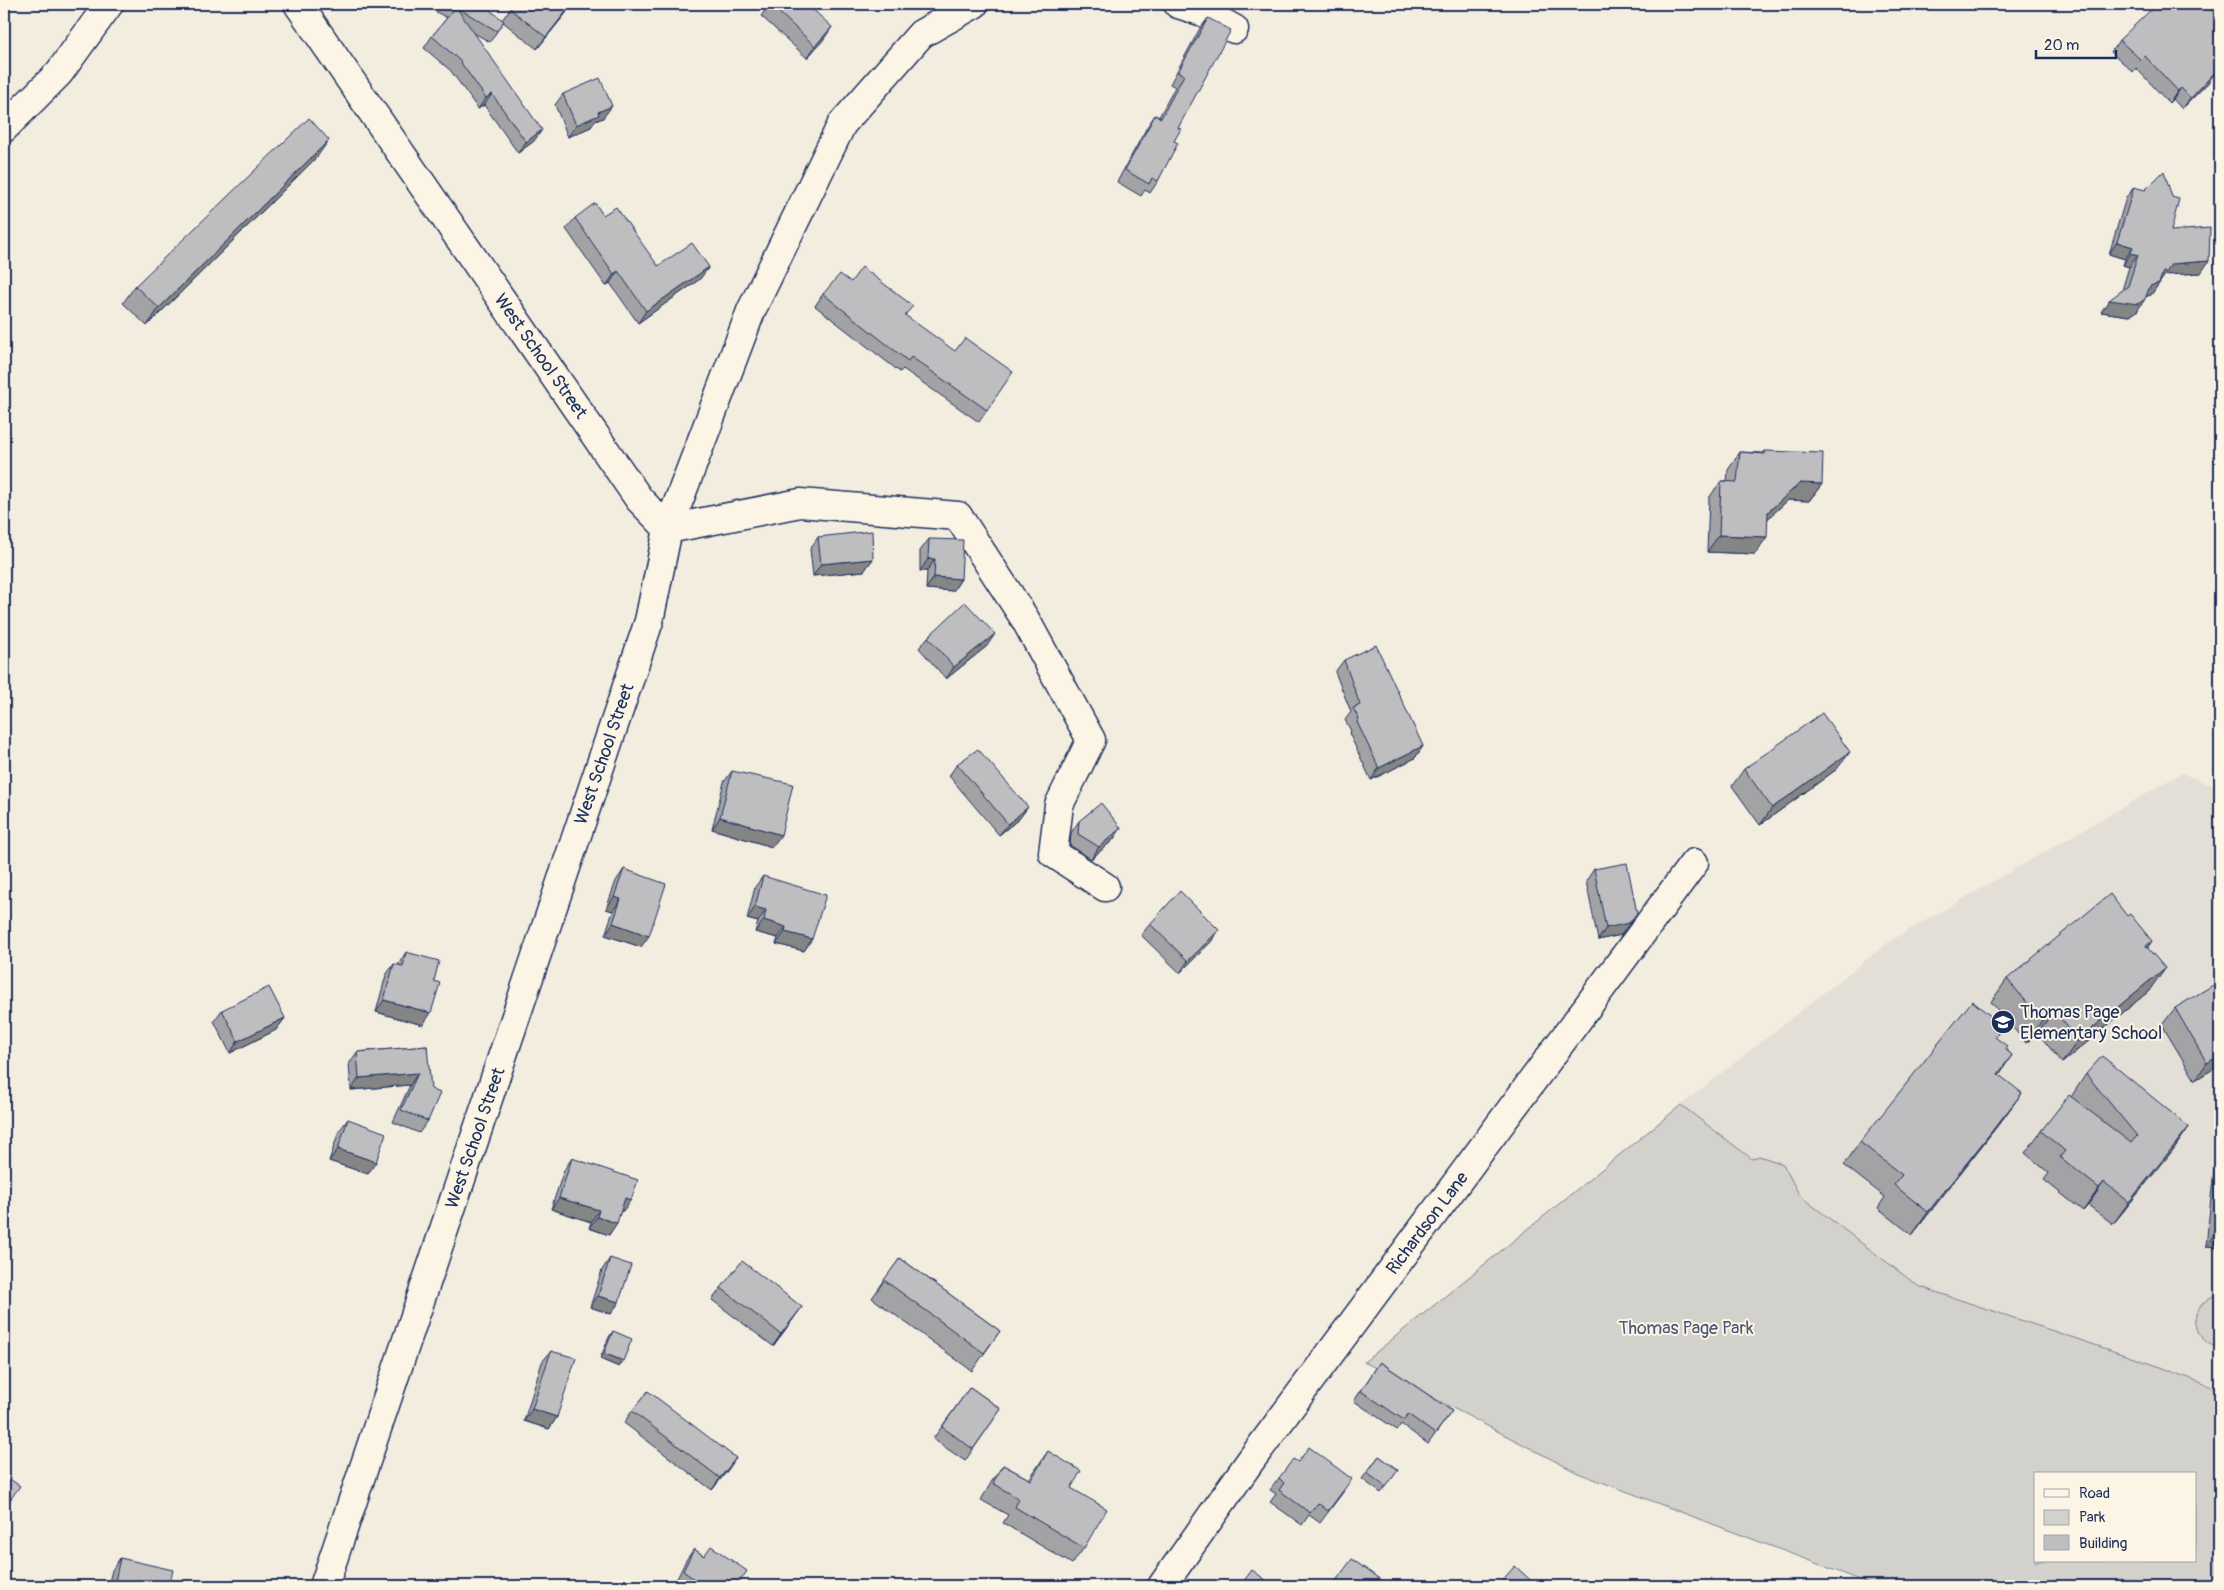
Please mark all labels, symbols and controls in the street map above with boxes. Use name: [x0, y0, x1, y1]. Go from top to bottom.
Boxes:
scale bar: [2036, 28, 2116, 60]
text: 20 m: [2044, 36, 2079, 55]
street label: West School Street: [489, 289, 593, 424]
street label: West School Street: [570, 680, 640, 828]
place label: Thomas Page Elementary School: [2020, 1001, 2162, 1045]
school or university icon: Thomas Page Elementary School: [1990, 1009, 2016, 1035]
street label: West School Street: [441, 1064, 511, 1212]
street label: Richardson Lane: [1381, 1167, 1474, 1279]
park label: Thomas Page Park: [1619, 1317, 1754, 1340]
legend: [2034, 1472, 2196, 1562]
text: Road: [2079, 1484, 2110, 1503]
text: Park: [2079, 1508, 2106, 1527]
text: Building: [2079, 1534, 2127, 1553]

